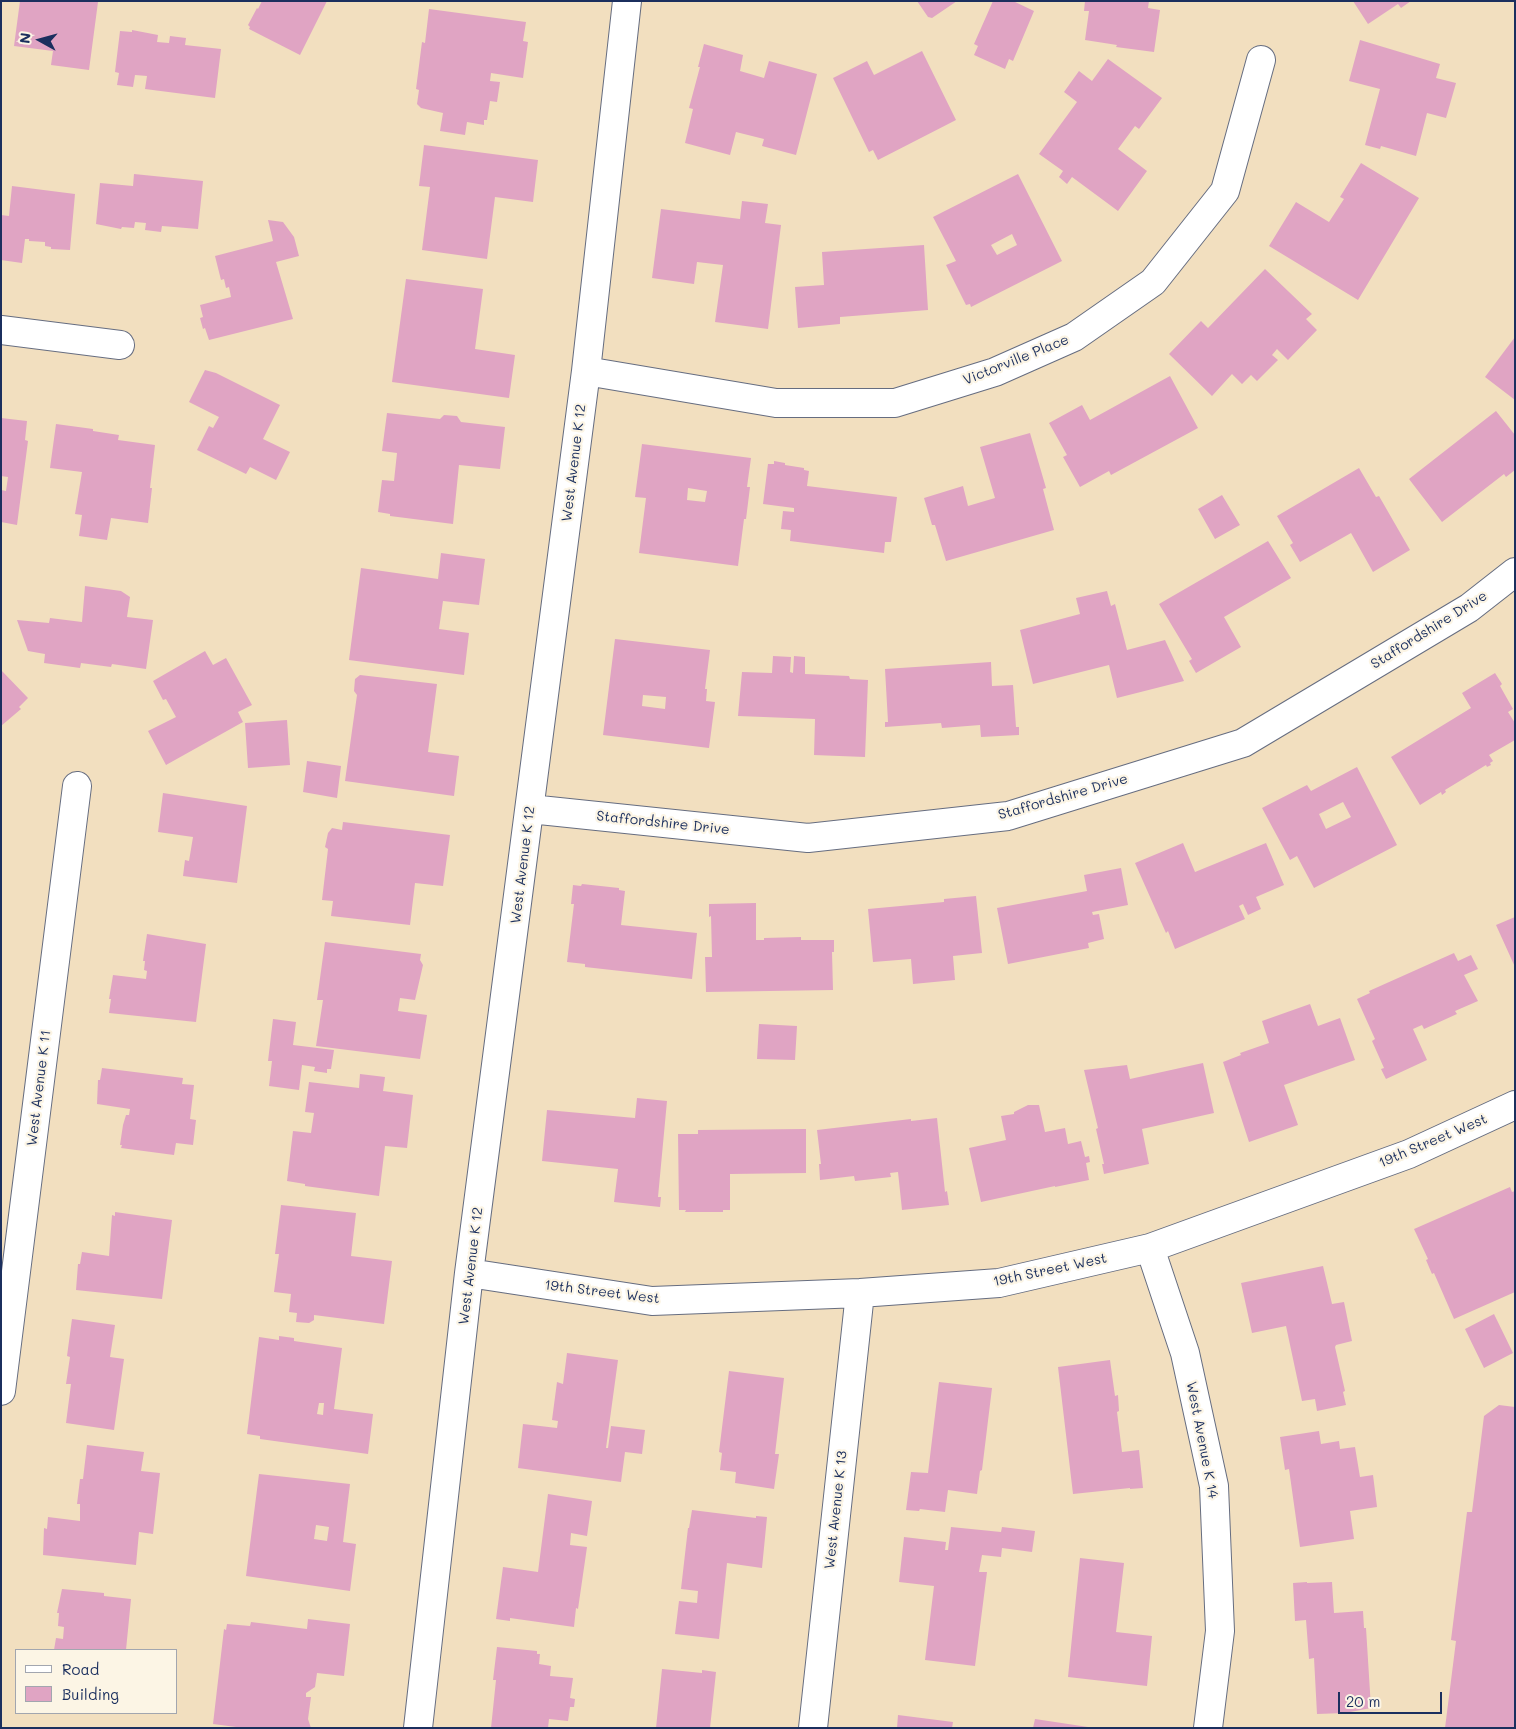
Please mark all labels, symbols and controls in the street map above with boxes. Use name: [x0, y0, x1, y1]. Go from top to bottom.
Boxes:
north arrow: [15, 15, 65, 65]
text: N: [15, 32, 35, 45]
street label: Victorville Place: [961, 331, 1071, 389]
street label: West Avenue K 12: [558, 403, 590, 523]
street label: Staffordshire Drive: [1368, 587, 1490, 673]
street label: Staffordshire Drive: [996, 770, 1130, 824]
street label: West Avenue K 12: [507, 805, 539, 925]
street label: Staffordshire Drive: [595, 808, 731, 838]
street label: West Avenue K 11: [24, 1029, 54, 1147]
street label: 19th Street West: [1376, 1111, 1490, 1171]
street label: West Avenue K 12: [455, 1206, 487, 1326]
street label: 19th Street West: [992, 1250, 1108, 1290]
street label: 19th Street West: [543, 1277, 661, 1307]
street label: West Avenue K 14: [1182, 1380, 1222, 1500]
street label: West Avenue K 13: [821, 1450, 851, 1570]
legend: [15, 1649, 178, 1714]
text: Road: [62, 1659, 99, 1679]
scale bar: [1341, 1682, 1445, 1714]
text: Building: [62, 1684, 119, 1704]
text: 20 m: [1346, 1691, 1380, 1711]

